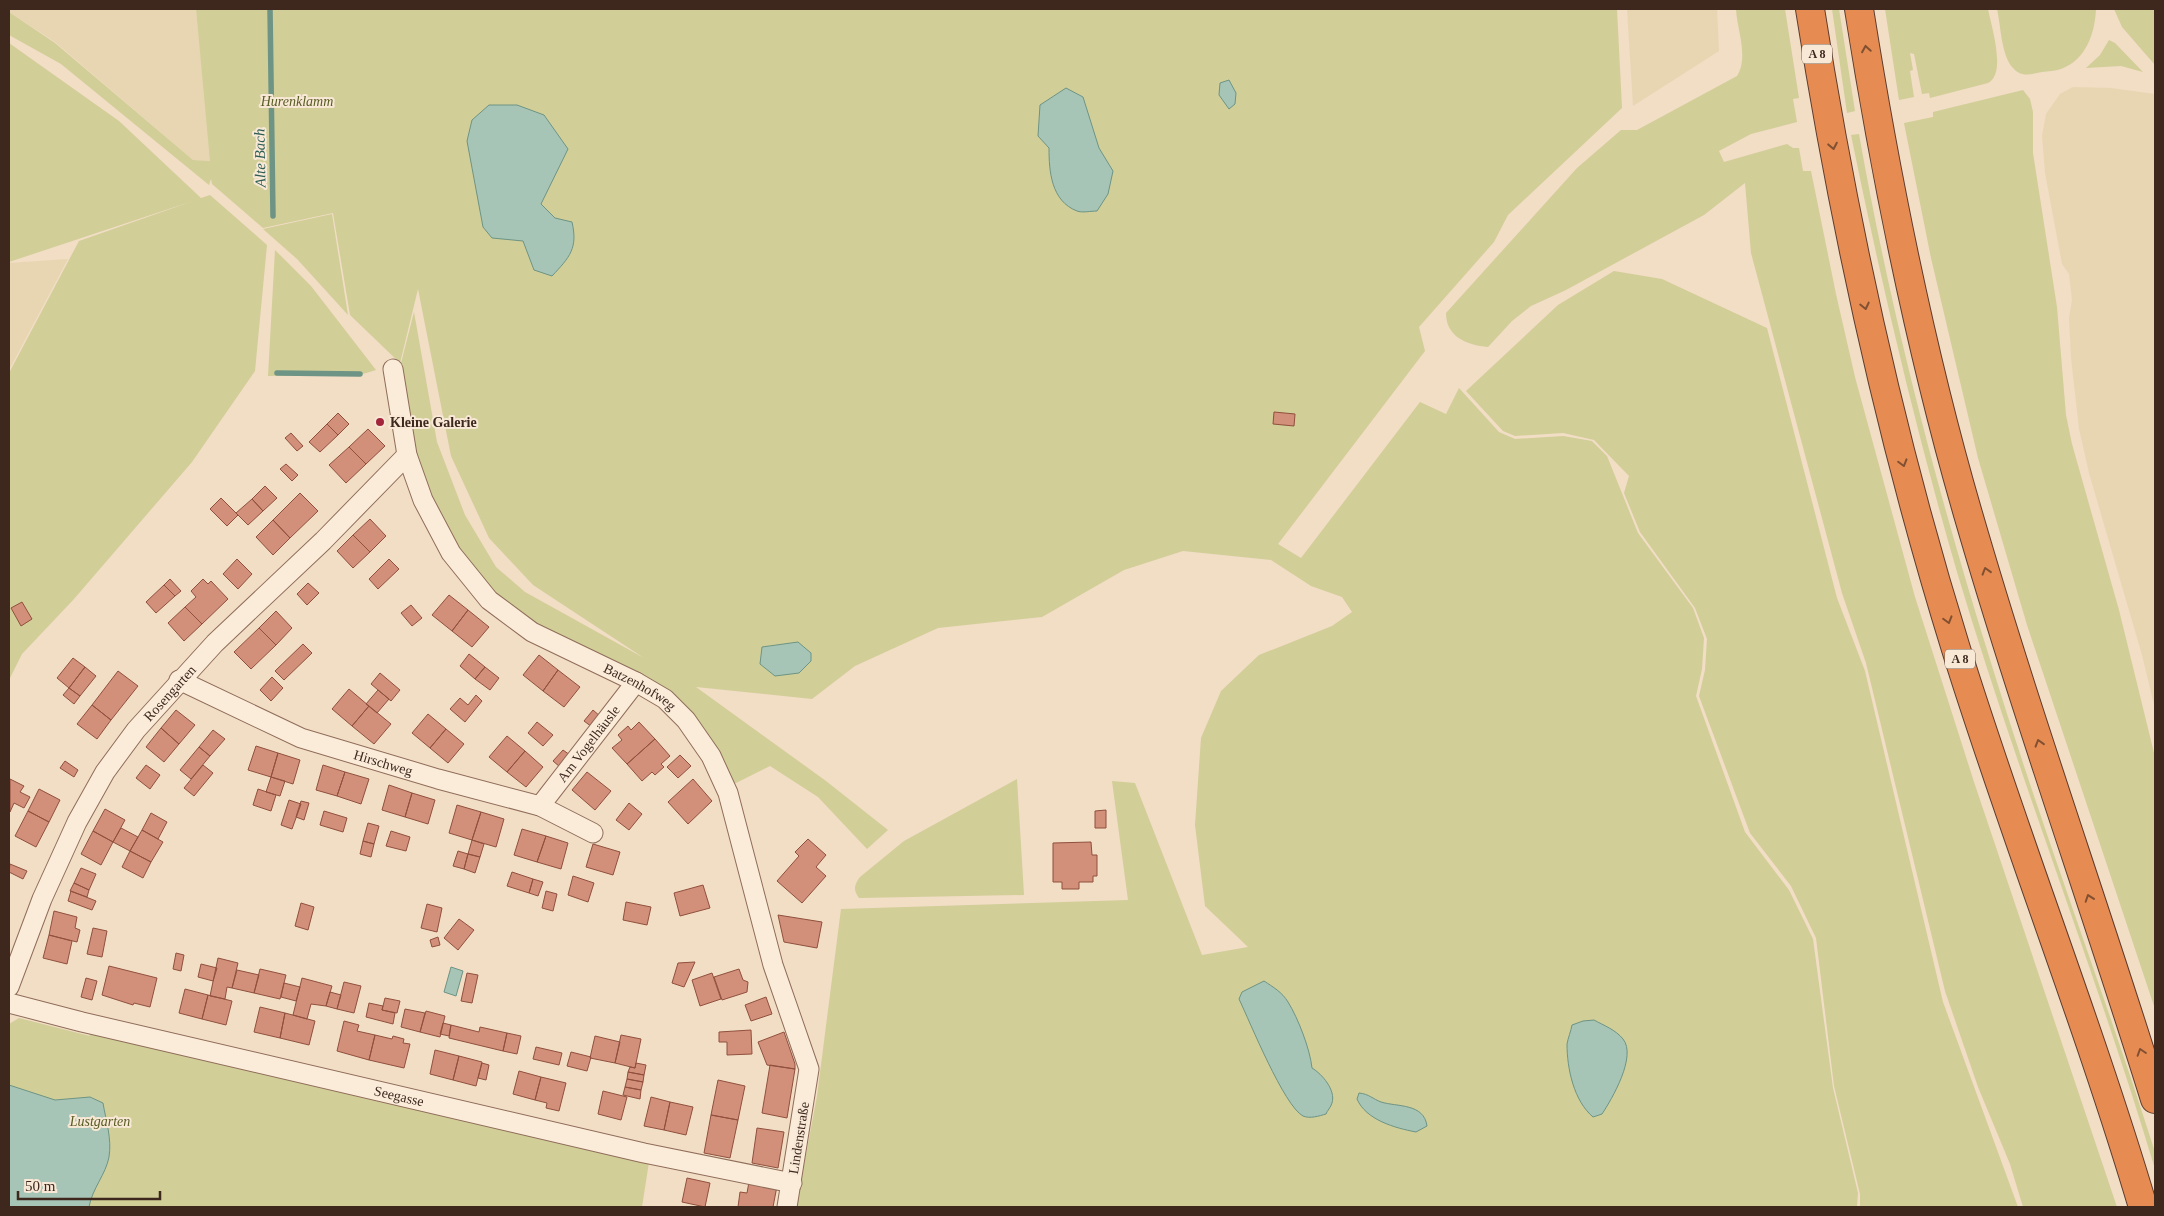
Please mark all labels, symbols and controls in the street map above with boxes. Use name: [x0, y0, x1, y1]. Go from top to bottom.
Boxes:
road number: A 8: [1802, 44, 1832, 64]
one-way arrow: [1861, 45, 1871, 54]
park label: Hurenklamm: [260, 94, 333, 109]
water label: Alte Bach: [251, 128, 269, 189]
one-way arrow: [1828, 142, 1838, 151]
one-way arrow: [1859, 301, 1870, 310]
place label: Kleine Galerie: [390, 415, 477, 430]
marker: Kleine Galerie: [374, 416, 386, 428]
one-way arrow: [1898, 459, 1908, 467]
one-way arrow: [1981, 568, 1991, 576]
one-way arrow: [1942, 615, 1953, 624]
road number: A 8: [1945, 650, 1975, 669]
street label: Batzenhofweg: [601, 660, 679, 713]
street label: Rosengarten: [140, 662, 199, 724]
street label: Am Vogelhäusle: [554, 702, 623, 785]
one-way arrow: [2034, 740, 2044, 748]
street label: Hirschweg: [352, 747, 415, 779]
one-way arrow: [2085, 894, 2095, 903]
one-way arrow: [2136, 1048, 2146, 1057]
street label: Seegasse: [373, 1083, 425, 1109]
street label: Lindenstraße: [786, 1101, 812, 1175]
park label: Lustgarten: [69, 1114, 130, 1129]
scale bar: [18, 1168, 160, 1200]
text: 50 m: [25, 1178, 56, 1194]

